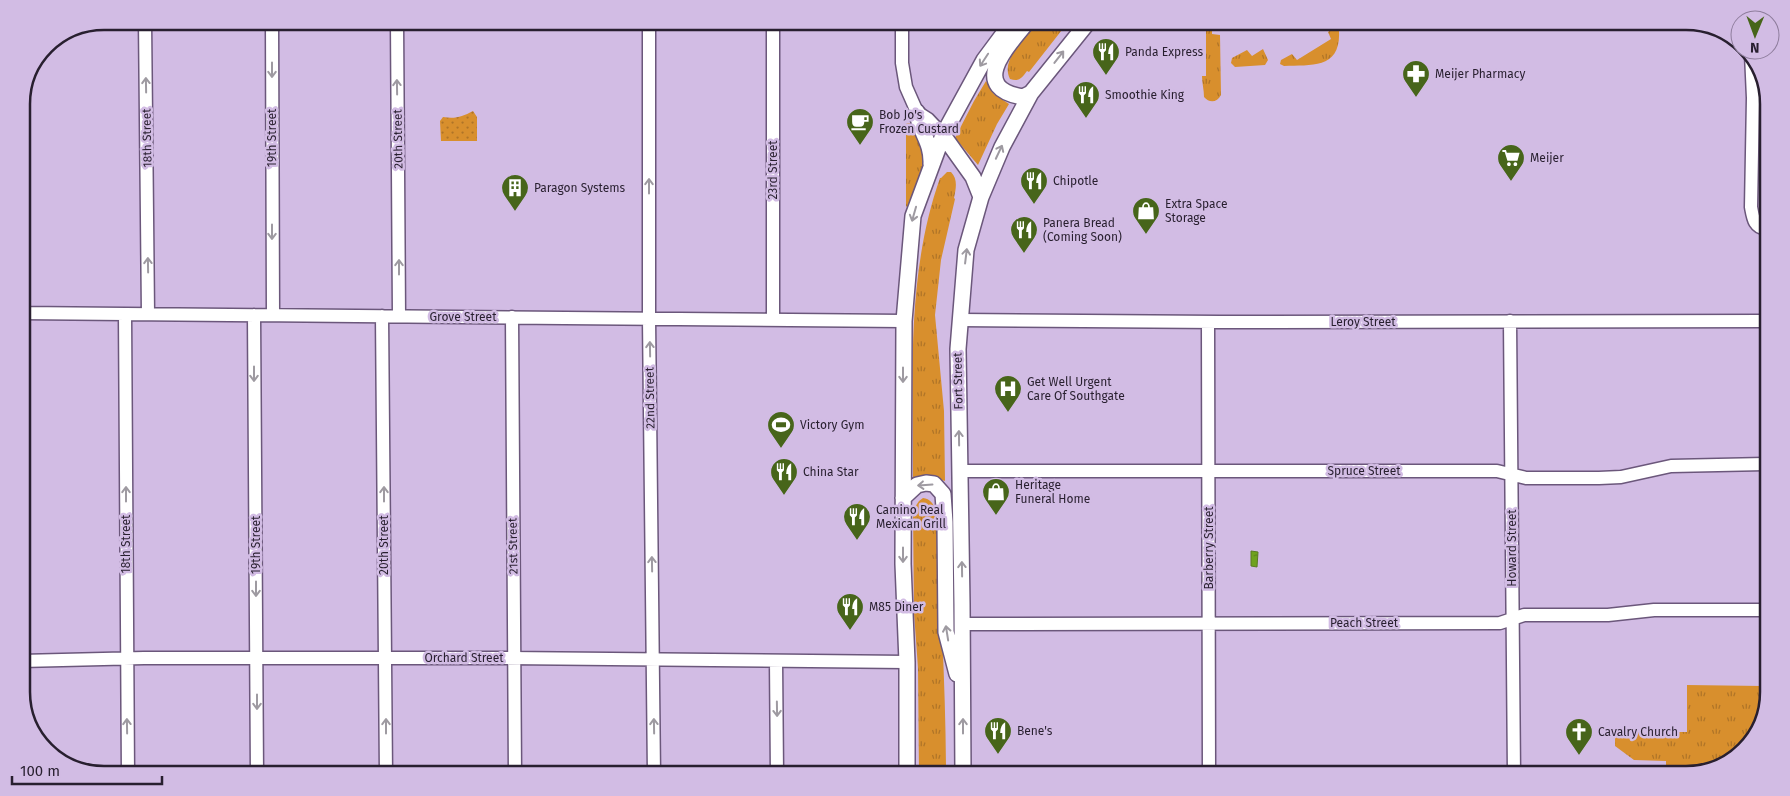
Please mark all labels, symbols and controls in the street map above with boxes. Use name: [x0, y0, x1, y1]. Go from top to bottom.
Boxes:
north arrow: [1730, 10, 1780, 60]
restaurant icon: Panda Express: [1091, 37, 1121, 76]
text: N: [1750, 39, 1760, 56]
place label: Panda Express: [1125, 45, 1203, 59]
one-way arrow: [1054, 50, 1064, 64]
one-way arrow: [979, 53, 989, 67]
pharmacy icon: Meijer Pharmacy: [1401, 59, 1431, 98]
one-way arrow: [267, 62, 277, 78]
place label: Meijer Pharmacy: [1435, 67, 1525, 81]
one-way arrow: [141, 77, 151, 94]
one-way arrow: [392, 80, 402, 96]
restaurant icon: Smoothie King: [1071, 80, 1101, 119]
place label: Smoothie King: [1105, 88, 1185, 102]
cafe icon: Bob Jo's Frozen Custard: [845, 107, 875, 146]
street label: 18th Street: [139, 108, 155, 168]
street label: 19th Street: [265, 108, 279, 167]
street label: 20th Street: [390, 108, 406, 169]
place label: Bob Jo's Frozen Custard: [879, 108, 959, 136]
street label: 23rd Street: [766, 140, 780, 200]
supermarket icon: Meijer: [1496, 143, 1526, 182]
one-way arrow: [995, 145, 1005, 160]
place label: Meijer: [1530, 151, 1564, 165]
restaurant icon: Chipotle: [1019, 166, 1049, 205]
building icon: Paragon Systems: [500, 173, 530, 212]
place label: Chipotle: [1053, 174, 1098, 188]
one-way arrow: [644, 178, 654, 194]
place label: Paragon Systems: [534, 181, 626, 195]
shop icon: Extra Space Storage: [1131, 196, 1161, 235]
place label: Extra Space Storage: [1165, 197, 1228, 225]
one-way arrow: [909, 205, 919, 221]
restaurant icon: Panera Bread (Coming Soon): [1009, 215, 1039, 254]
place label: Panera Bread (Coming Soon): [1043, 216, 1122, 244]
one-way arrow: [267, 224, 277, 240]
one-way arrow: [961, 248, 971, 264]
one-way arrow: [143, 257, 153, 274]
one-way arrow: [394, 260, 404, 276]
street label: Grove Street: [430, 310, 497, 324]
street label: Leroy Street: [1330, 315, 1396, 329]
one-way arrow: [645, 341, 654, 357]
street label: Fort Street: [950, 352, 965, 410]
one-way arrow: [249, 366, 259, 382]
street label: 22nd Street: [642, 366, 658, 429]
one-way arrow: [898, 367, 908, 383]
hospital icon: Get Well Urgent Care Of Southgate: [993, 374, 1023, 413]
place label: Get Well Urgent Care Of Southgate: [1027, 375, 1125, 403]
sports icon: Victory Gym: [766, 410, 796, 449]
place label: Victory Gym: [800, 418, 864, 432]
one-way arrow: [955, 430, 964, 446]
restaurant icon: China Star: [769, 457, 799, 496]
street label: Spruce Street: [1327, 464, 1401, 478]
place label: China Star: [803, 465, 859, 479]
shop icon: Heritage Funeral Home: [981, 477, 1011, 516]
place label: Heritage Funeral Home: [1015, 478, 1090, 506]
one-way arrow: [917, 480, 933, 489]
one-way arrow: [121, 486, 131, 502]
one-way arrow: [379, 486, 389, 502]
restaurant icon: Camino Real Mexican Grill: [842, 502, 872, 541]
place label: Camino Real Mexican Grill: [876, 503, 946, 531]
street label: Barberry Street: [1202, 506, 1216, 590]
street label: Howard Street: [1505, 509, 1519, 587]
street label: 18th Street: [119, 514, 133, 573]
street label: 20th Street: [377, 514, 391, 575]
street label: 19th Street: [249, 515, 263, 574]
street label: 21st Street: [505, 517, 520, 574]
one-way arrow: [898, 547, 908, 563]
one-way arrow: [647, 556, 657, 572]
one-way arrow: [957, 561, 967, 578]
one-way arrow: [251, 580, 261, 597]
restaurant icon: M85 Diner: [835, 592, 865, 631]
place label: M85 Diner: [869, 600, 924, 614]
street label: Peach Street: [1330, 616, 1399, 630]
one-way arrow: [942, 625, 952, 641]
street label: Orchard Street: [424, 651, 504, 665]
one-way arrow: [252, 694, 262, 710]
one-way arrow: [772, 701, 781, 717]
restaurant icon: Bene's: [983, 716, 1013, 755]
church icon: Cavalry Church: [1564, 717, 1594, 756]
one-way arrow: [122, 718, 132, 734]
one-way arrow: [381, 718, 391, 734]
one-way arrow: [649, 718, 659, 734]
one-way arrow: [958, 718, 968, 734]
place label: Bene's: [1017, 724, 1053, 738]
place label: Cavalry Church: [1598, 725, 1678, 739]
scale bar: [12, 754, 162, 786]
text: 100 m: [20, 762, 60, 780]

